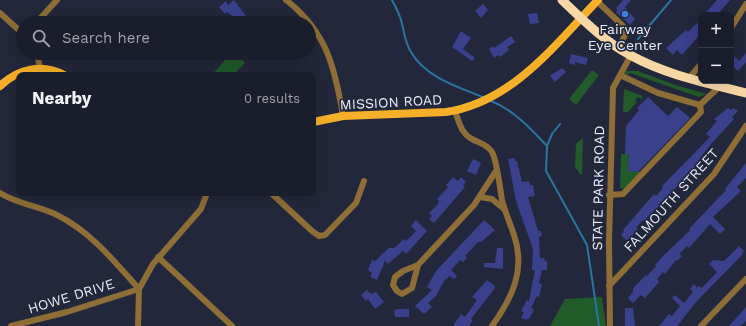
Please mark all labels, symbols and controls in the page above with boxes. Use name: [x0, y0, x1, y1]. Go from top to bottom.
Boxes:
marker: Fairway Eye Center: [620, 9, 630, 19]
map controls: [698, 12, 734, 84]
button: +: [698, 12, 734, 48]
search box: [16, 16, 316, 60]
place label: Fairway Eye Center: [588, 21, 663, 53]
icon: search: [30, 27, 52, 49]
text: Search here: [62, 29, 150, 47]
button: −: [698, 48, 734, 84]
text: Nearby: [32, 88, 91, 108]
text: 0 results: [244, 91, 300, 106]
street label: MISSION ROAD: [339, 91, 443, 113]
street label: STATE PARK ROAD: [589, 125, 607, 251]
street label: FALMOUTH STREET: [620, 145, 722, 255]
street label: HOWE DRIVE: [26, 275, 116, 317]

